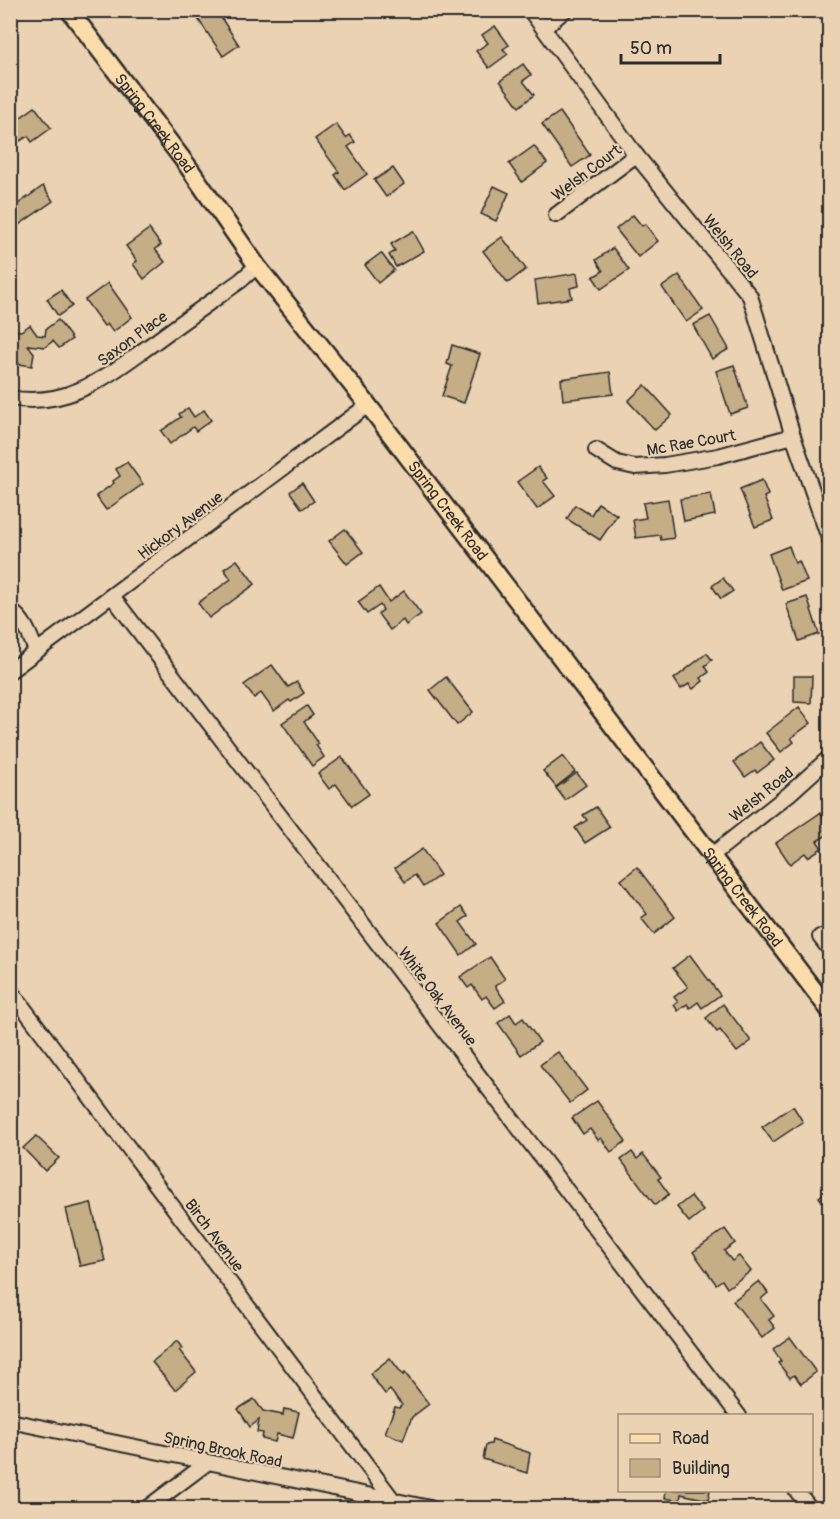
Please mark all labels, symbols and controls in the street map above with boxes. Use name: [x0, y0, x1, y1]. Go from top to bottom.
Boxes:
scale bar: [621, 27, 720, 65]
text: 50 m: [630, 37, 672, 60]
street label: Spring Creek Road: [110, 70, 199, 177]
street label: Welsh Court: [548, 140, 626, 206]
street label: Welsh Road: [698, 211, 762, 283]
street label: Saxon Place: [94, 307, 172, 371]
street label: Mc Rae Court: [645, 425, 738, 461]
street label: Spring Creek Road: [403, 457, 492, 565]
street label: Hickory Avenue: [134, 487, 227, 564]
street label: Welsh Road: [726, 763, 798, 827]
street label: Spring Creek Road: [698, 844, 787, 951]
street label: White Oak Avenue: [393, 943, 481, 1050]
street label: Birch Avenue: [180, 1195, 248, 1276]
legend: [618, 1414, 813, 1492]
text: Road: [672, 1427, 709, 1450]
street label: Spring Brook Road: [162, 1428, 284, 1472]
text: Building: [672, 1457, 730, 1480]

